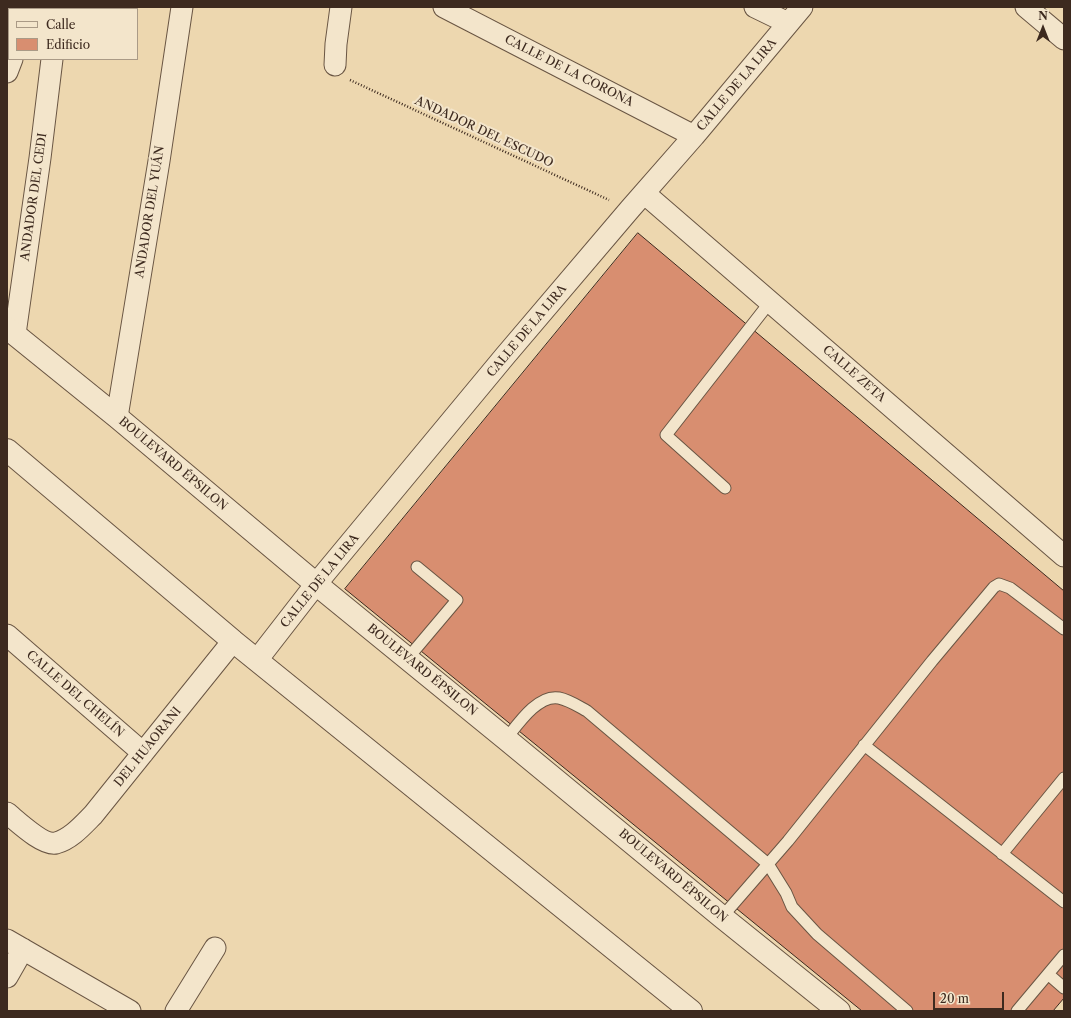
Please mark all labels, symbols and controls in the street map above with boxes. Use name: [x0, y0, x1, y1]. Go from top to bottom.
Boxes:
legend: [8, 8, 138, 60]
north arrow: [1023, 8, 1063, 48]
text: N: [1038, 9, 1048, 23]
text: Calle: [46, 17, 75, 32]
street label: CALLE DE LA CORONA: [502, 32, 636, 110]
street label: CALLE DE LA LIRA: [694, 36, 780, 134]
text: Edificio: [46, 37, 90, 52]
street label: ANDADOR DEL ESCUDO: [412, 94, 556, 170]
street label: ANDADOR DEL CEDI: [18, 132, 50, 262]
street label: ANDADOR DEL YUÁN: [132, 145, 168, 279]
street label: CALLE DE LA LIRA: [484, 282, 570, 380]
street label: CALLE ZETA: [820, 343, 888, 405]
street label: BOULEVARD ÉPSILON: [116, 414, 230, 514]
street label: CALLE DE LA LIRA: [278, 531, 362, 631]
street label: BOULEVARD ÉPSILON: [364, 621, 480, 719]
street label: CALLE DEL CHELÍN: [23, 648, 127, 740]
street label: DEL HUAORANI: [111, 704, 185, 790]
street label: BOULEVARD ÉPSILON: [616, 826, 730, 926]
scale bar: [935, 984, 1006, 1010]
text: 20 m: [940, 991, 969, 1006]

